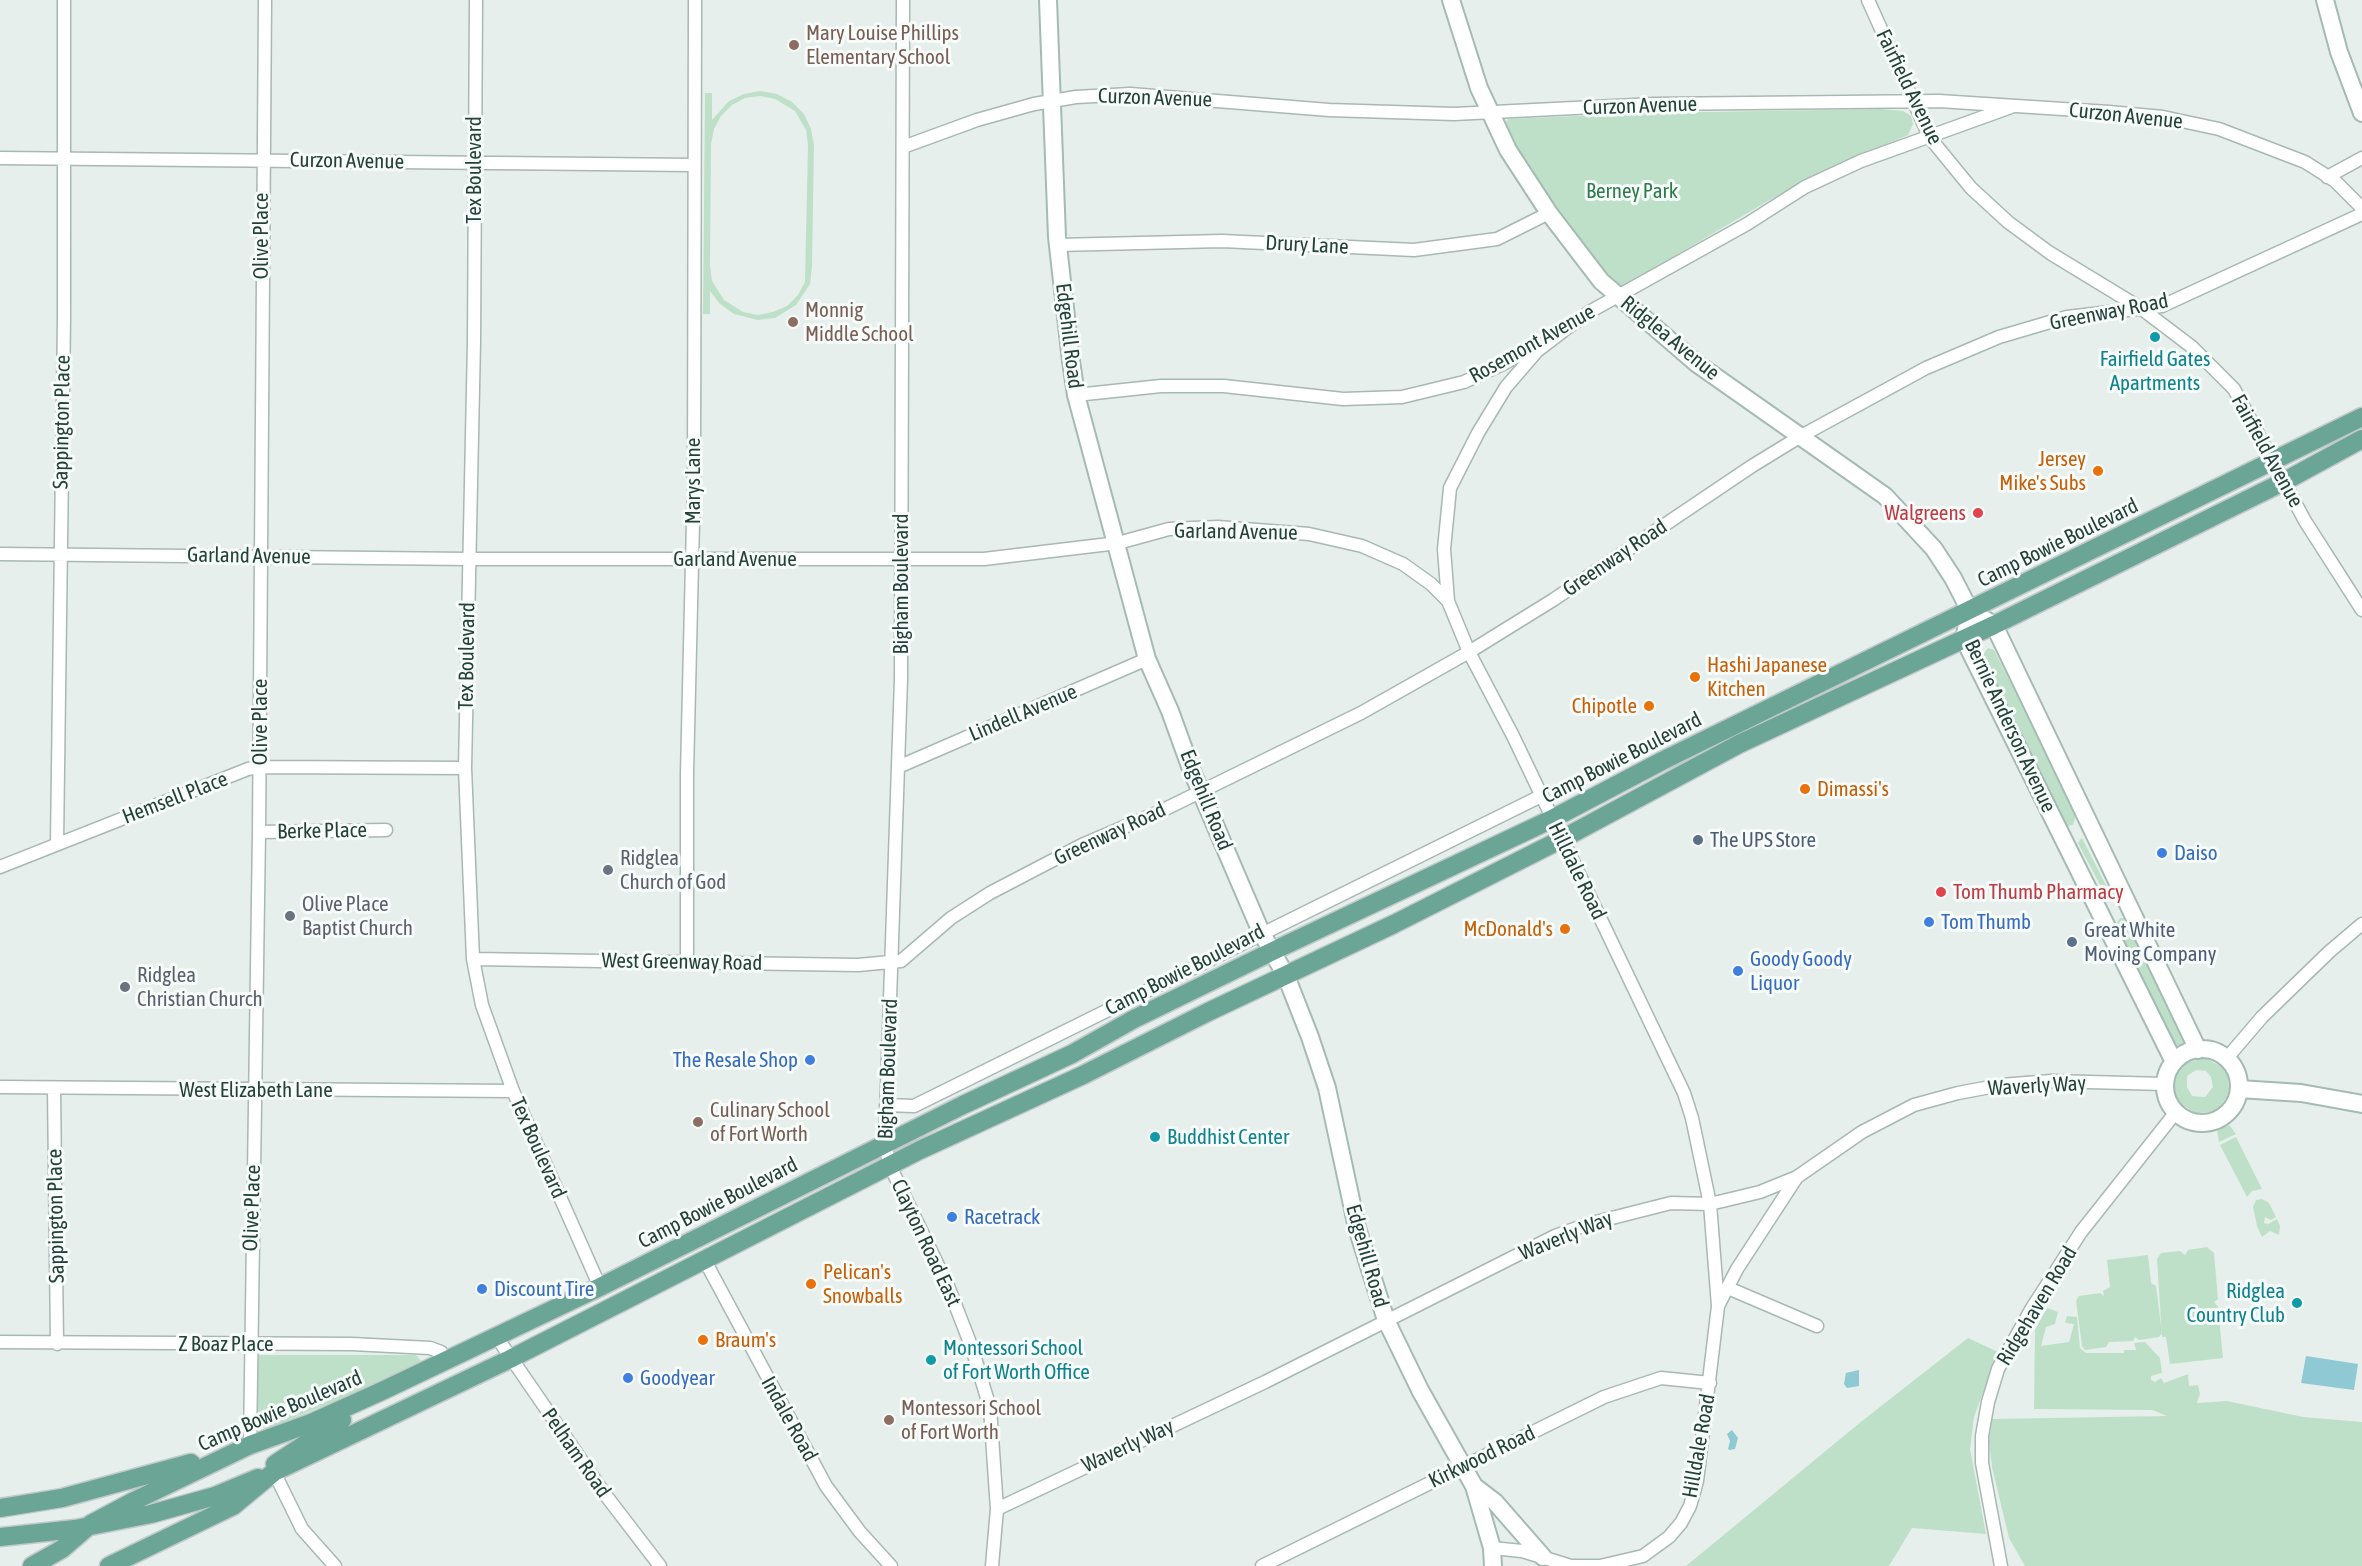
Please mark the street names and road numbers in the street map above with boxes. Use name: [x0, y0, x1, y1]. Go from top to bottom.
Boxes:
street label: Fairfield Avenue: [1870, 25, 1948, 149]
street label: Curzon Avenue: [1097, 83, 1213, 113]
street label: Curzon Avenue: [1582, 91, 1698, 121]
street label: Curzon Avenue: [2068, 98, 2184, 134]
street label: Tex Boulevard: [461, 116, 487, 224]
street label: Curzon Avenue: [290, 147, 404, 175]
street label: Olive Place: [248, 193, 274, 279]
street label: Drury Lane: [1265, 230, 1349, 260]
street label: Edgehill Road: [1050, 282, 1088, 390]
street label: Greenway Road: [2048, 288, 2170, 336]
street label: Ridglea Avenue: [1615, 290, 1725, 386]
street label: Rosemont Avenue: [1465, 299, 1599, 389]
street label: Sappington Place: [48, 355, 76, 489]
street label: Fairfield Avenue: [2226, 390, 2308, 512]
street label: Marys Lane: [680, 438, 706, 524]
street label: Camp Bowie Boulevard: [1974, 493, 2142, 593]
street label: Bigham Boulevard: [888, 514, 914, 654]
street label: Greenway Road: [1558, 514, 1672, 602]
street label: Garland Avenue: [1174, 518, 1298, 546]
street label: Garland Avenue: [187, 542, 311, 570]
street label: Garland Avenue: [673, 546, 797, 572]
street label: Tex Boulevard: [453, 602, 481, 710]
street label: Bernie Anderson Avenue: [1959, 636, 2061, 816]
street label: Olive Place: [247, 679, 273, 765]
street label: Lindell Avenue: [965, 679, 1081, 747]
street label: Camp Bowie Boulevard: [1538, 707, 1706, 809]
street label: Edgehill Road: [1174, 746, 1238, 854]
street label: Hemsell Place: [119, 766, 231, 830]
street label: Greenway Road: [1050, 797, 1170, 871]
street label: Berke Place: [277, 818, 367, 844]
street label: Hilldale Road: [1543, 818, 1611, 924]
street label: Camp Bowie Boulevard: [1101, 919, 1269, 1021]
street label: West Greenway Road: [601, 948, 763, 976]
street label: Bigham Boulevard: [873, 998, 903, 1140]
street label: Waverly Way: [1987, 1071, 2087, 1101]
street label: West Elizabeth Lane: [179, 1077, 333, 1103]
street label: Tex Boulevard: [505, 1094, 571, 1202]
street label: Sappington Place: [42, 1149, 70, 1283]
street label: Camp Bowie Boulevard: [634, 1152, 802, 1254]
street label: Olive Place: [238, 1164, 266, 1252]
street label: Clayton Road East: [886, 1175, 966, 1311]
street label: Edgehill Road: [1340, 1202, 1394, 1310]
street label: Waverly Way: [1516, 1206, 1616, 1266]
street label: Ridgehaven Road: [1992, 1242, 2082, 1370]
street label: Z Boaz Place: [178, 1331, 274, 1357]
street label: Camp Bowie Boulevard: [194, 1365, 366, 1457]
street label: Indale Road: [755, 1372, 823, 1466]
street label: Hilldale Road: [1677, 1392, 1721, 1500]
street label: Pelham Road: [536, 1403, 616, 1503]
street label: Waverly Way: [1078, 1414, 1178, 1478]
street label: Kirkwood Road: [1425, 1420, 1539, 1494]

